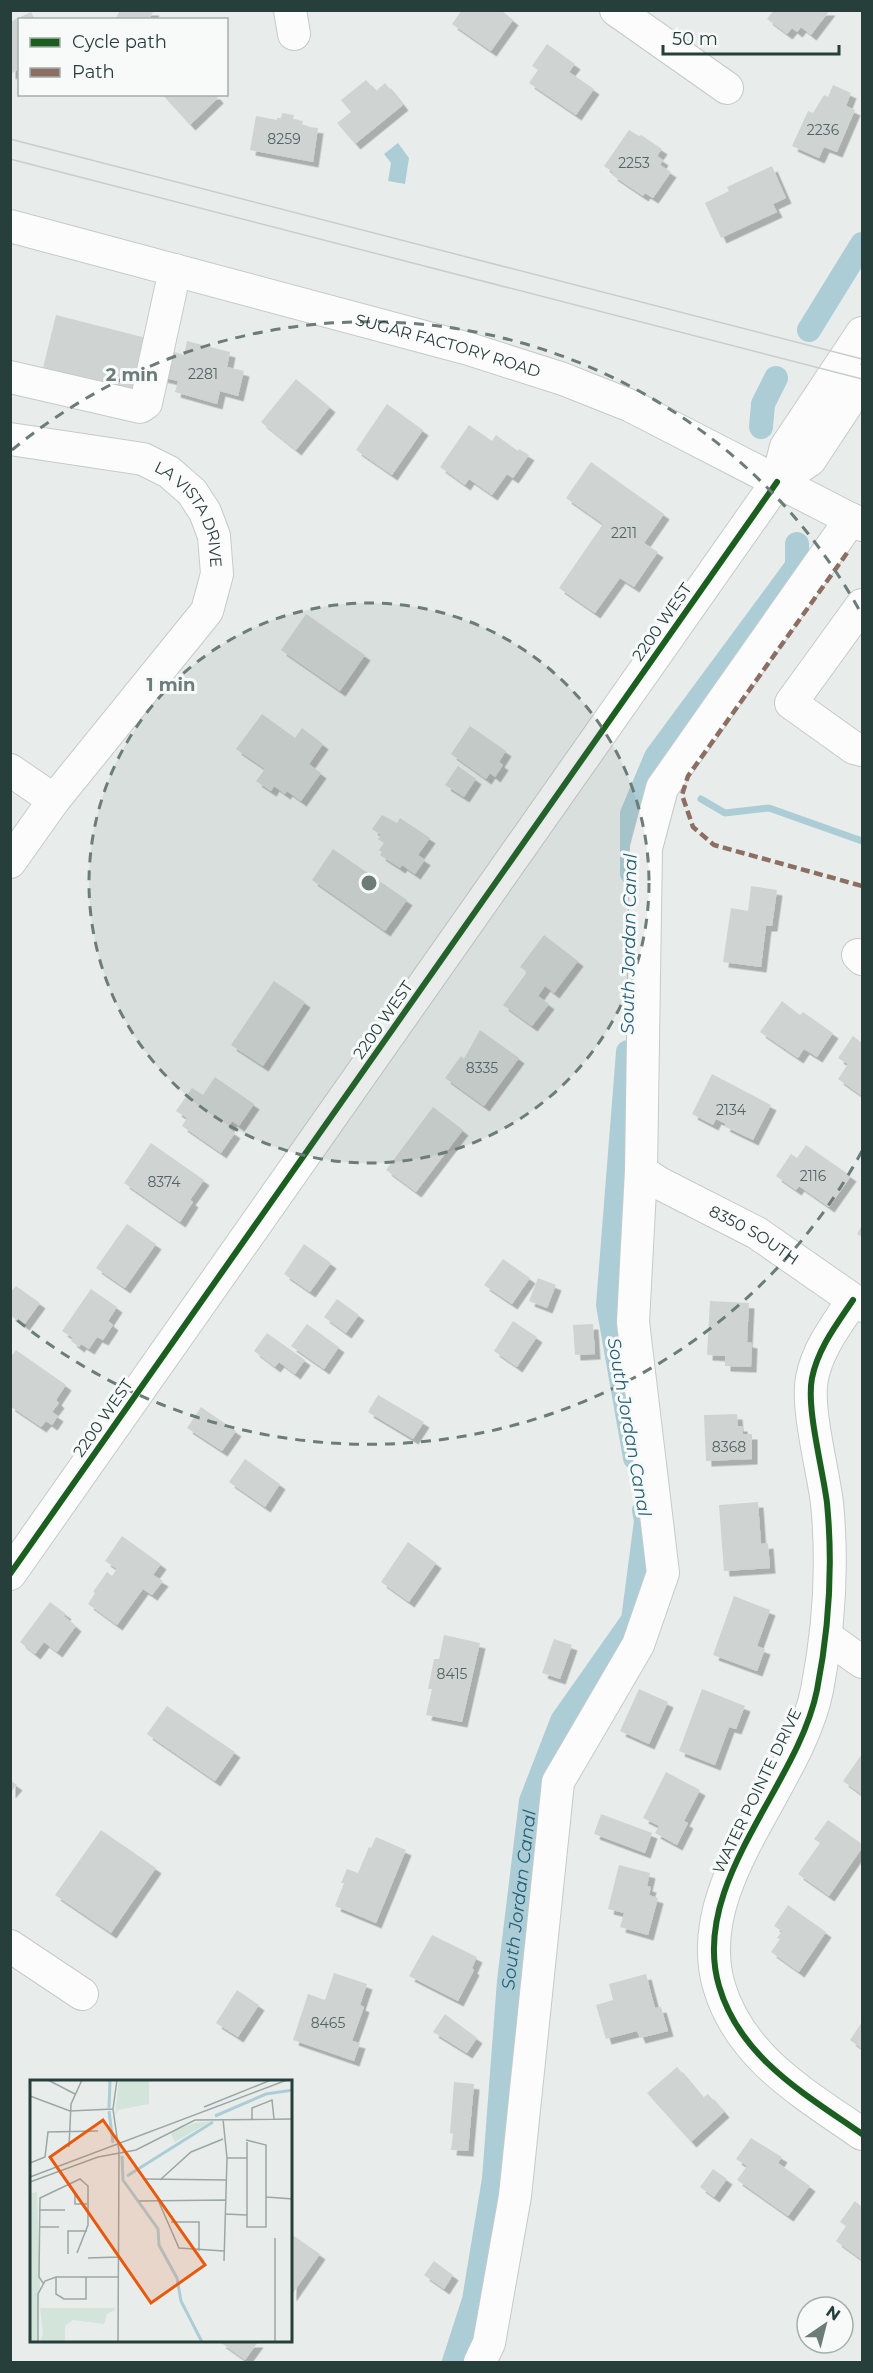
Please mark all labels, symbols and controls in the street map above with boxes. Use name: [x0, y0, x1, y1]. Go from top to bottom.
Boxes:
legend: [18, 18, 228, 96]
scale bar: [663, 18, 838, 56]
text: 50 m: [672, 28, 718, 50]
text: Cycle path: [72, 31, 167, 53]
text: Path: [72, 61, 115, 83]
house number: 2236: [807, 121, 840, 139]
house number: 8259: [267, 130, 301, 148]
house number: 2253: [618, 154, 650, 172]
street label: SUGAR FACTORY ROAD: [353, 309, 543, 381]
text: 2 min: [106, 364, 158, 386]
house number: 2281: [188, 365, 218, 383]
street label: LA VISTA DRIVE: [152, 457, 226, 568]
house number: 2211: [611, 524, 637, 542]
street label: 2200 WEST: [628, 579, 696, 665]
text: 1 min: [147, 674, 195, 696]
water label: South Jordan Canal: [616, 853, 642, 1035]
centre of rings: [359, 873, 379, 893]
street label: 2200 WEST: [349, 977, 417, 1063]
house number: 8335: [466, 1059, 498, 1077]
house number: 2134: [716, 1101, 747, 1119]
house number: 2116: [800, 1167, 827, 1185]
house number: 8374: [147, 1173, 181, 1191]
street label: 8350 SOUTH: [706, 1201, 802, 1269]
water label: South Jordan Canal: [602, 1336, 656, 1518]
street label: 2200 WEST: [69, 1375, 137, 1461]
house number: 8368: [712, 1438, 746, 1456]
house number: 8415: [437, 1665, 467, 1683]
street label: WATER POINTE DRIVE: [709, 1705, 805, 1877]
water label: South Jordan Canal: [497, 1809, 541, 1991]
house number: 8465: [311, 2014, 345, 2032]
inset map: [30, 2080, 292, 2343]
north arrow: [795, 2295, 855, 2355]
text: N: [823, 2302, 844, 2325]

